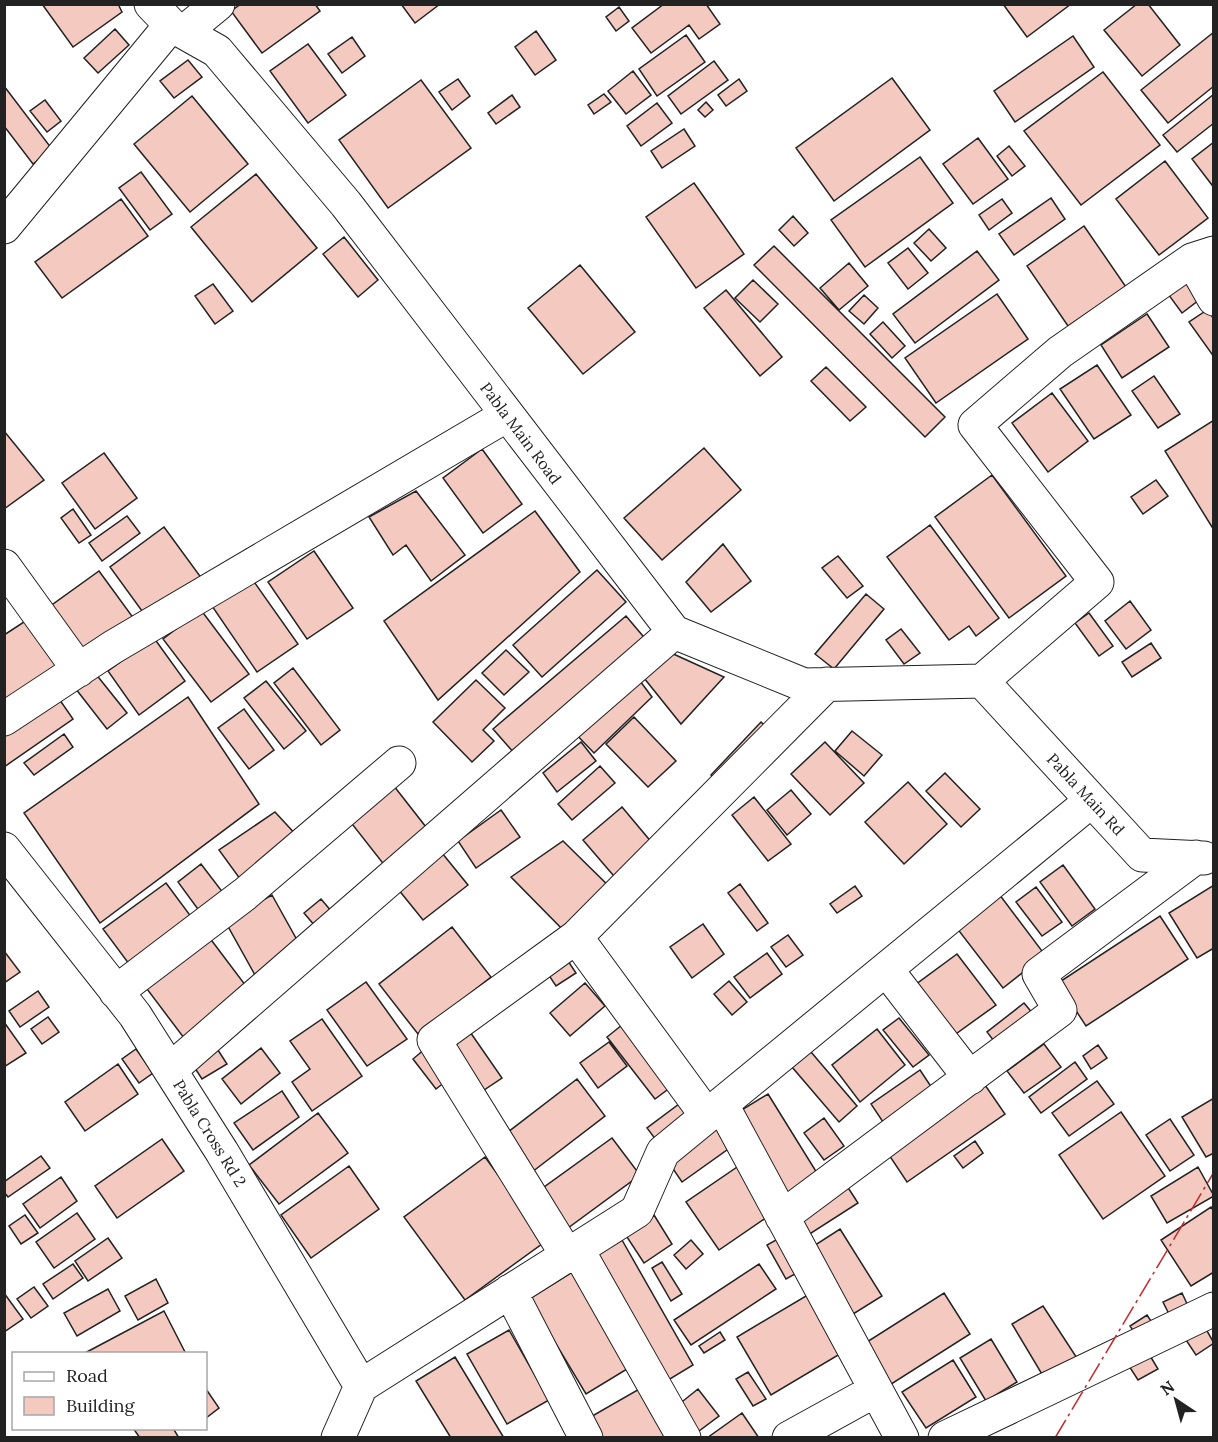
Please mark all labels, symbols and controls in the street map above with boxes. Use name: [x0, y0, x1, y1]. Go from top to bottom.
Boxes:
street label: Pabla Main Road: [476, 378, 566, 488]
street label: Pabla Main Rd: [1043, 749, 1129, 839]
street label: Pabla Cross Rd 2: [169, 1076, 251, 1190]
legend: [12, 1352, 207, 1430]
text: Road: [66, 1364, 108, 1387]
north arrow: [1146, 1370, 1206, 1430]
text: N: [1156, 1376, 1178, 1400]
text: Building: [66, 1394, 136, 1417]

